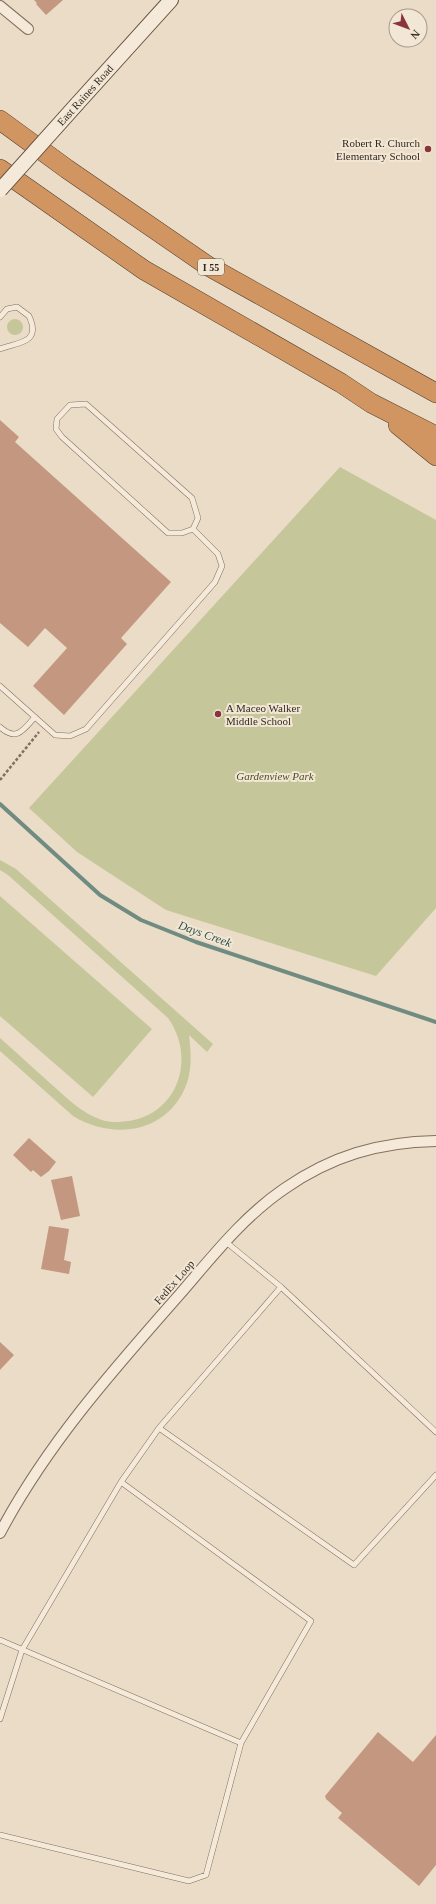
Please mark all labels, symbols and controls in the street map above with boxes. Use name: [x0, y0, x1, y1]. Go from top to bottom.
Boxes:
north arrow: [388, 8, 428, 48]
text: N: [408, 28, 423, 42]
street label: East Raines Road: [55, 62, 116, 128]
place label: Robert R. Church Elementary School: [336, 137, 420, 162]
marker: Robert R. Church Elementary School: [423, 144, 433, 154]
road number: I 55: [198, 259, 224, 275]
place label: A Maceo Walker Middle School: [226, 702, 300, 727]
marker: A Maceo Walker Middle School: [213, 709, 223, 719]
park label: Gardenview Park: [236, 770, 315, 782]
water label: Days Creek: [175, 918, 234, 950]
street label: FedEx Loop: [152, 1257, 197, 1307]

